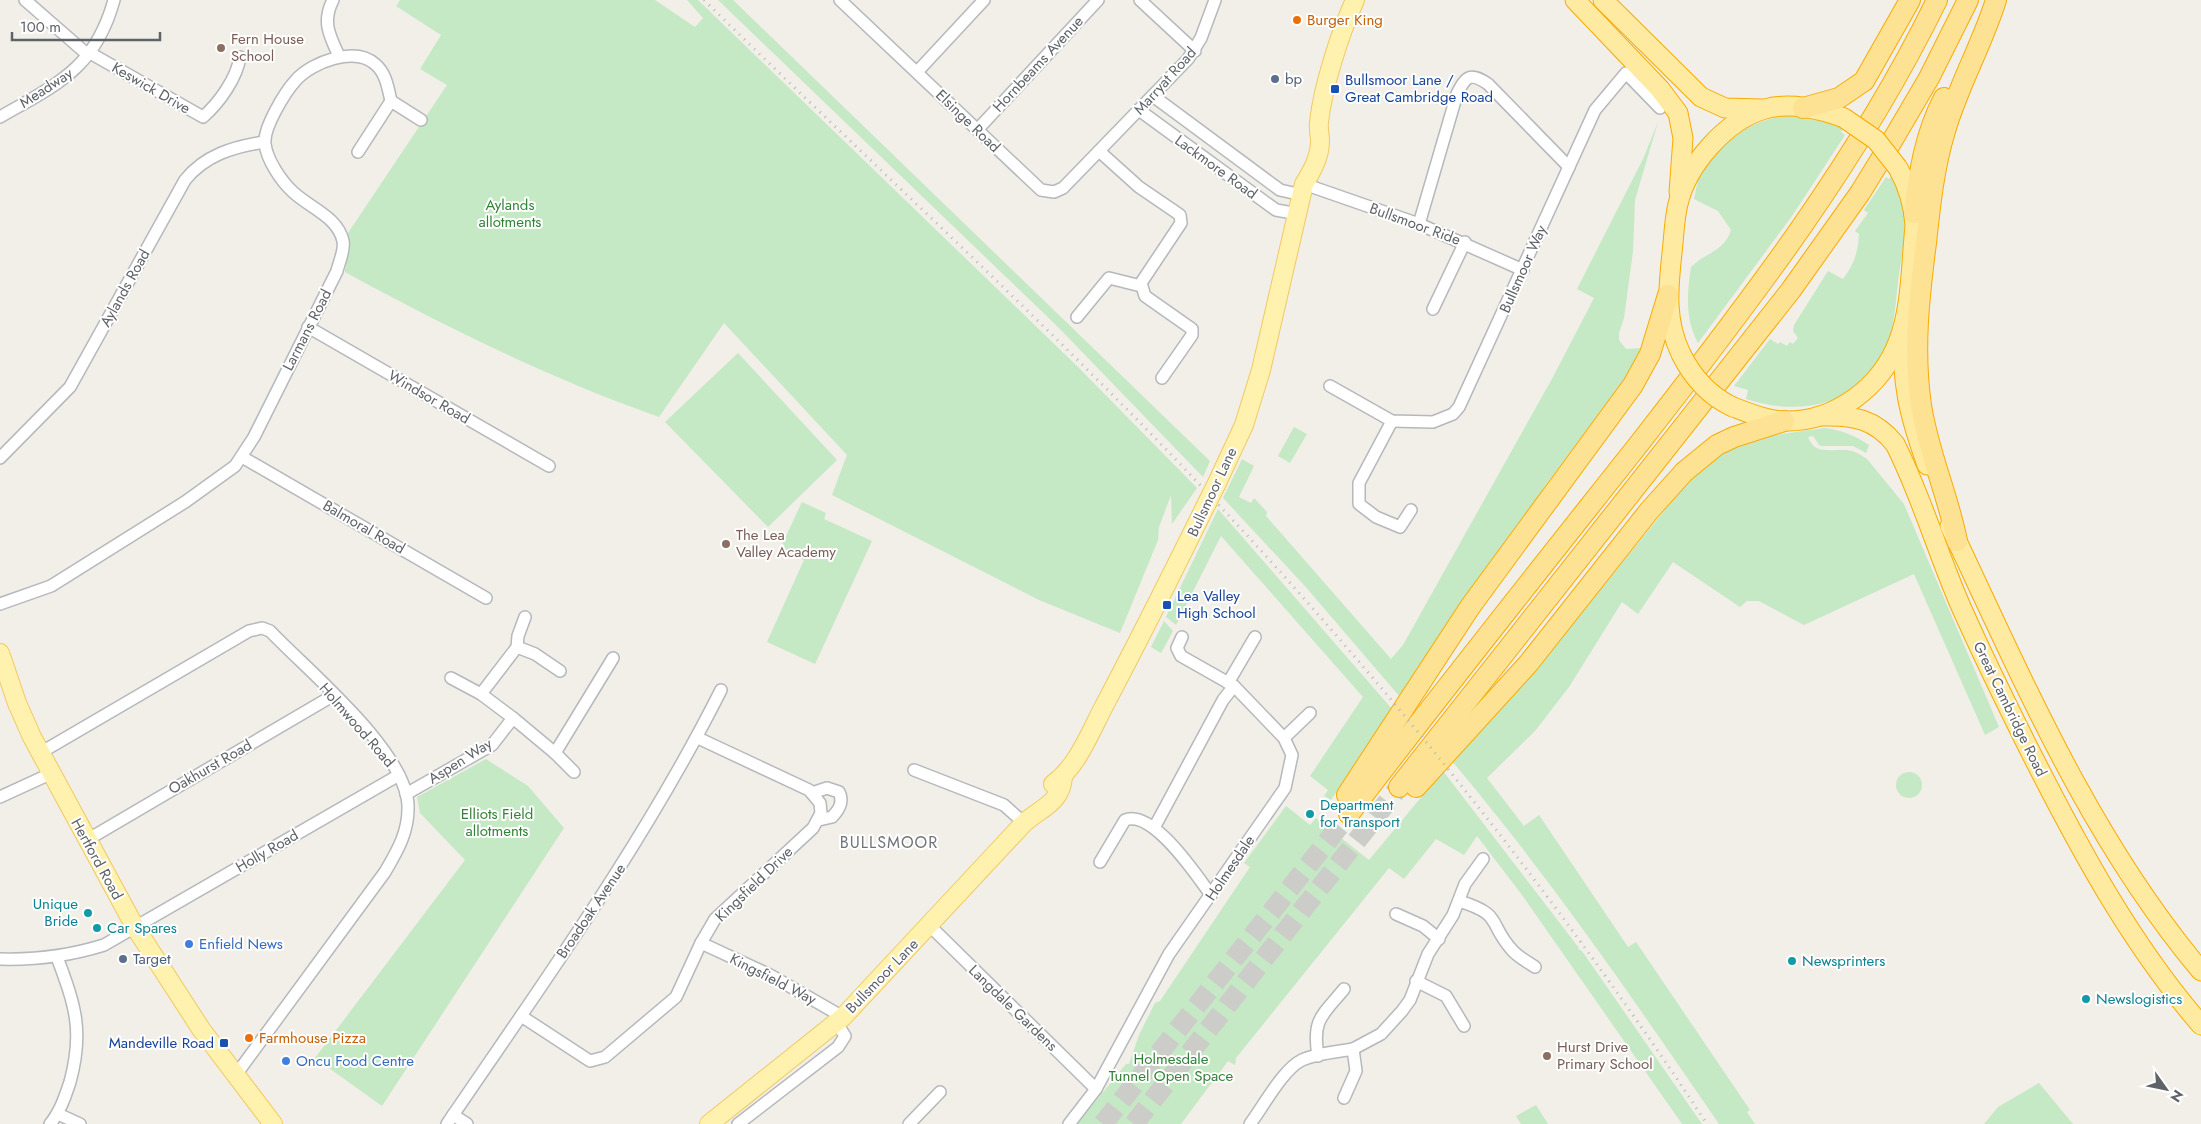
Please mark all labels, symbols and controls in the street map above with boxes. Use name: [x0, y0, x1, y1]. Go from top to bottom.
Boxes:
place label: Burger King: [1307, 9, 1383, 31]
scale bar: [12, 10, 160, 42]
street label: Hornbeams Avenue: [988, 11, 1089, 117]
marker: Burger King: [1291, 14, 1303, 26]
text: 100 m: [20, 16, 61, 38]
place label: Fern House School: [231, 28, 304, 67]
marker: Fern House School: [215, 42, 227, 54]
street label: Marryat Road: [1129, 42, 1201, 120]
street label: Keswick Drive: [108, 57, 195, 120]
street label: Meadway: [15, 62, 77, 113]
place label: bp: [1285, 68, 1303, 90]
place label: Bullsmoor Lane / Great Cambridge Road: [1345, 69, 1493, 108]
marker: bp: [1269, 73, 1281, 85]
marker: Bullsmoor Lane / Great Cambridge Road: [1329, 83, 1341, 95]
street label: Elsinge Road: [931, 84, 1005, 158]
street label: Lackmore Road: [1170, 130, 1262, 204]
park label: Aylands allotments: [479, 194, 541, 233]
street label: Bullsmoor Ride: [1366, 197, 1464, 251]
street label: Bullsmoor Way: [1494, 221, 1552, 316]
street label: Aylands Road: [95, 245, 155, 331]
street label: Larmans Road: [277, 285, 337, 375]
street label: Windsor Road: [384, 365, 474, 429]
street label: Bullsmoor Lane: [1182, 443, 1242, 540]
street label: Balmoral Road: [319, 495, 409, 559]
place label: The Lea Valley Academy: [736, 524, 836, 563]
marker: The Lea Valley Academy: [720, 538, 732, 550]
place label: Lea Valley High School: [1177, 585, 1256, 624]
marker: Lea Valley High School: [1161, 599, 1173, 611]
street label: Great Cambridge Road: [1968, 638, 2052, 780]
street label: Holmwood Road: [314, 678, 400, 772]
street label: Aspen Way: [424, 732, 497, 789]
street label: Oakhurst Road: [164, 734, 256, 800]
place label: Department for Transport: [1320, 794, 1400, 833]
park label: Elliots Field allotments: [461, 803, 533, 842]
marker: Department for Transport: [1304, 808, 1316, 820]
street label: Hertford Road: [66, 814, 128, 904]
street label: Holly Road: [232, 824, 302, 878]
district label: BULLSMOOR: [840, 831, 938, 854]
street label: Holmesdale: [1200, 831, 1260, 905]
street label: Kingsfield Drive: [710, 841, 798, 927]
street label: Broadoak Avenue: [551, 859, 631, 963]
place label: Unique Bride: [33, 893, 78, 932]
marker: Unique Bride: [82, 907, 94, 919]
place label: Car Spares: [107, 917, 177, 939]
marker: Car Spares: [91, 922, 103, 934]
place label: Enfield News: [199, 933, 283, 955]
street label: Bullsmoor Lane: [841, 933, 924, 1018]
marker: Enfield News: [183, 938, 195, 950]
place label: Target: [133, 948, 171, 970]
street label: Kingsfield Way: [726, 948, 820, 1010]
place label: Newsprinters: [1802, 950, 1885, 972]
marker: Target: [117, 953, 129, 965]
marker: Newsprinters: [1786, 955, 1798, 967]
street label: Langdale Gardens: [964, 960, 1062, 1056]
place label: Newslogistics: [2096, 988, 2182, 1010]
marker: Newslogistics: [2080, 993, 2092, 1005]
place label: Farmhouse Pizza: [259, 1027, 366, 1049]
place label: Mandeville Road: [109, 1032, 214, 1054]
marker: Farmhouse Pizza: [243, 1032, 255, 1044]
place label: Hurst Drive Primary School: [1557, 1036, 1653, 1075]
marker: Mandeville Road: [218, 1037, 230, 1049]
park label: Holmesdale Tunnel Open Space: [1109, 1048, 1233, 1087]
place label: Oncu Food Centre: [296, 1050, 414, 1072]
marker: Hurst Drive Primary School: [1541, 1050, 1553, 1062]
marker: Oncu Food Centre: [280, 1055, 292, 1067]
north arrow: [2141, 1064, 2191, 1114]
text: N: [2165, 1086, 2188, 1106]

